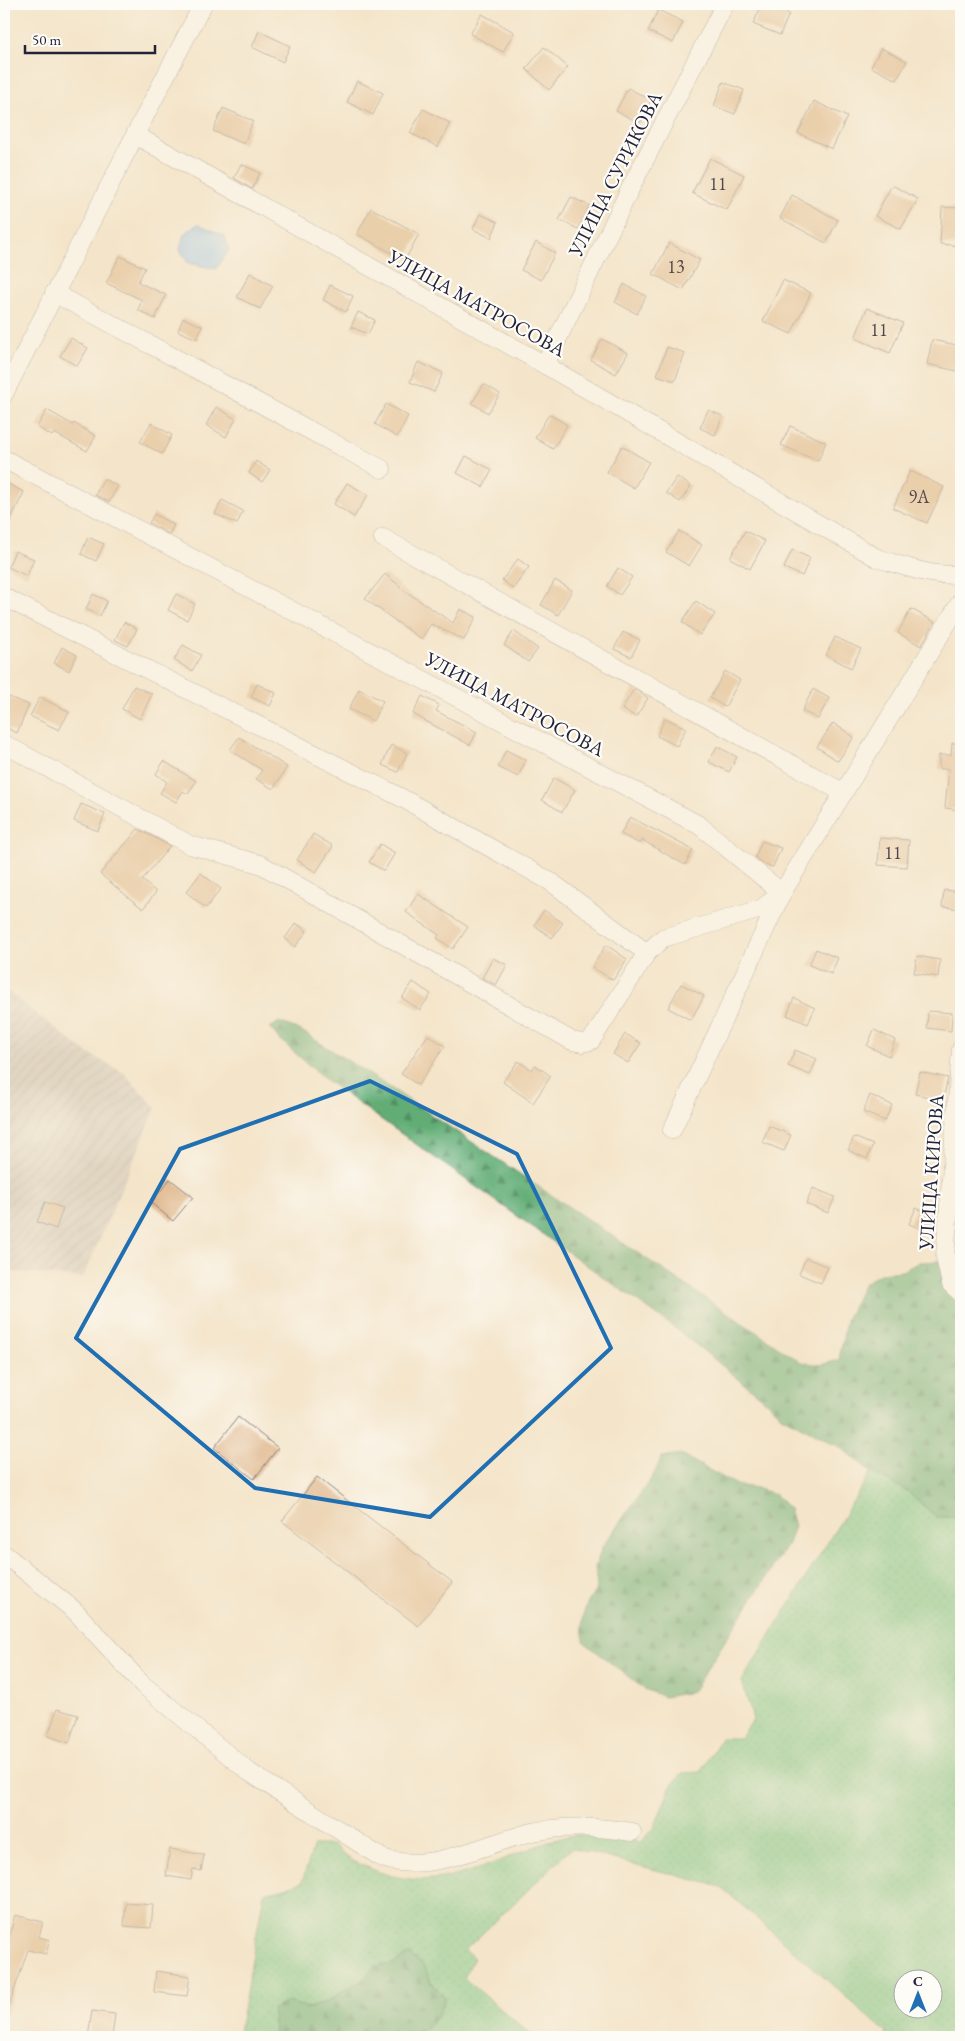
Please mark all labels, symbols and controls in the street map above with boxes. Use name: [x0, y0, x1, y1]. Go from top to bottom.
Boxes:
scale bar: [25, 22, 155, 54]
text: 50 m: [32, 30, 61, 49]
street label: УЛИЦА СУРИКОВА: [562, 87, 668, 262]
house number: 11: [709, 172, 727, 195]
street label: УЛИЦА МАТРОСОВА: [382, 243, 571, 363]
house number: 13: [667, 255, 685, 278]
house number: 11: [870, 318, 888, 341]
house number: 9А: [908, 485, 930, 508]
street label: УЛИЦА МАТРОСОВА: [420, 645, 609, 762]
house number: 11: [884, 841, 902, 864]
street label: УЛИЦА КИРОВА: [913, 1093, 949, 1252]
north arrow: [892, 1968, 942, 2018]
text: С: [913, 1972, 923, 1990]

